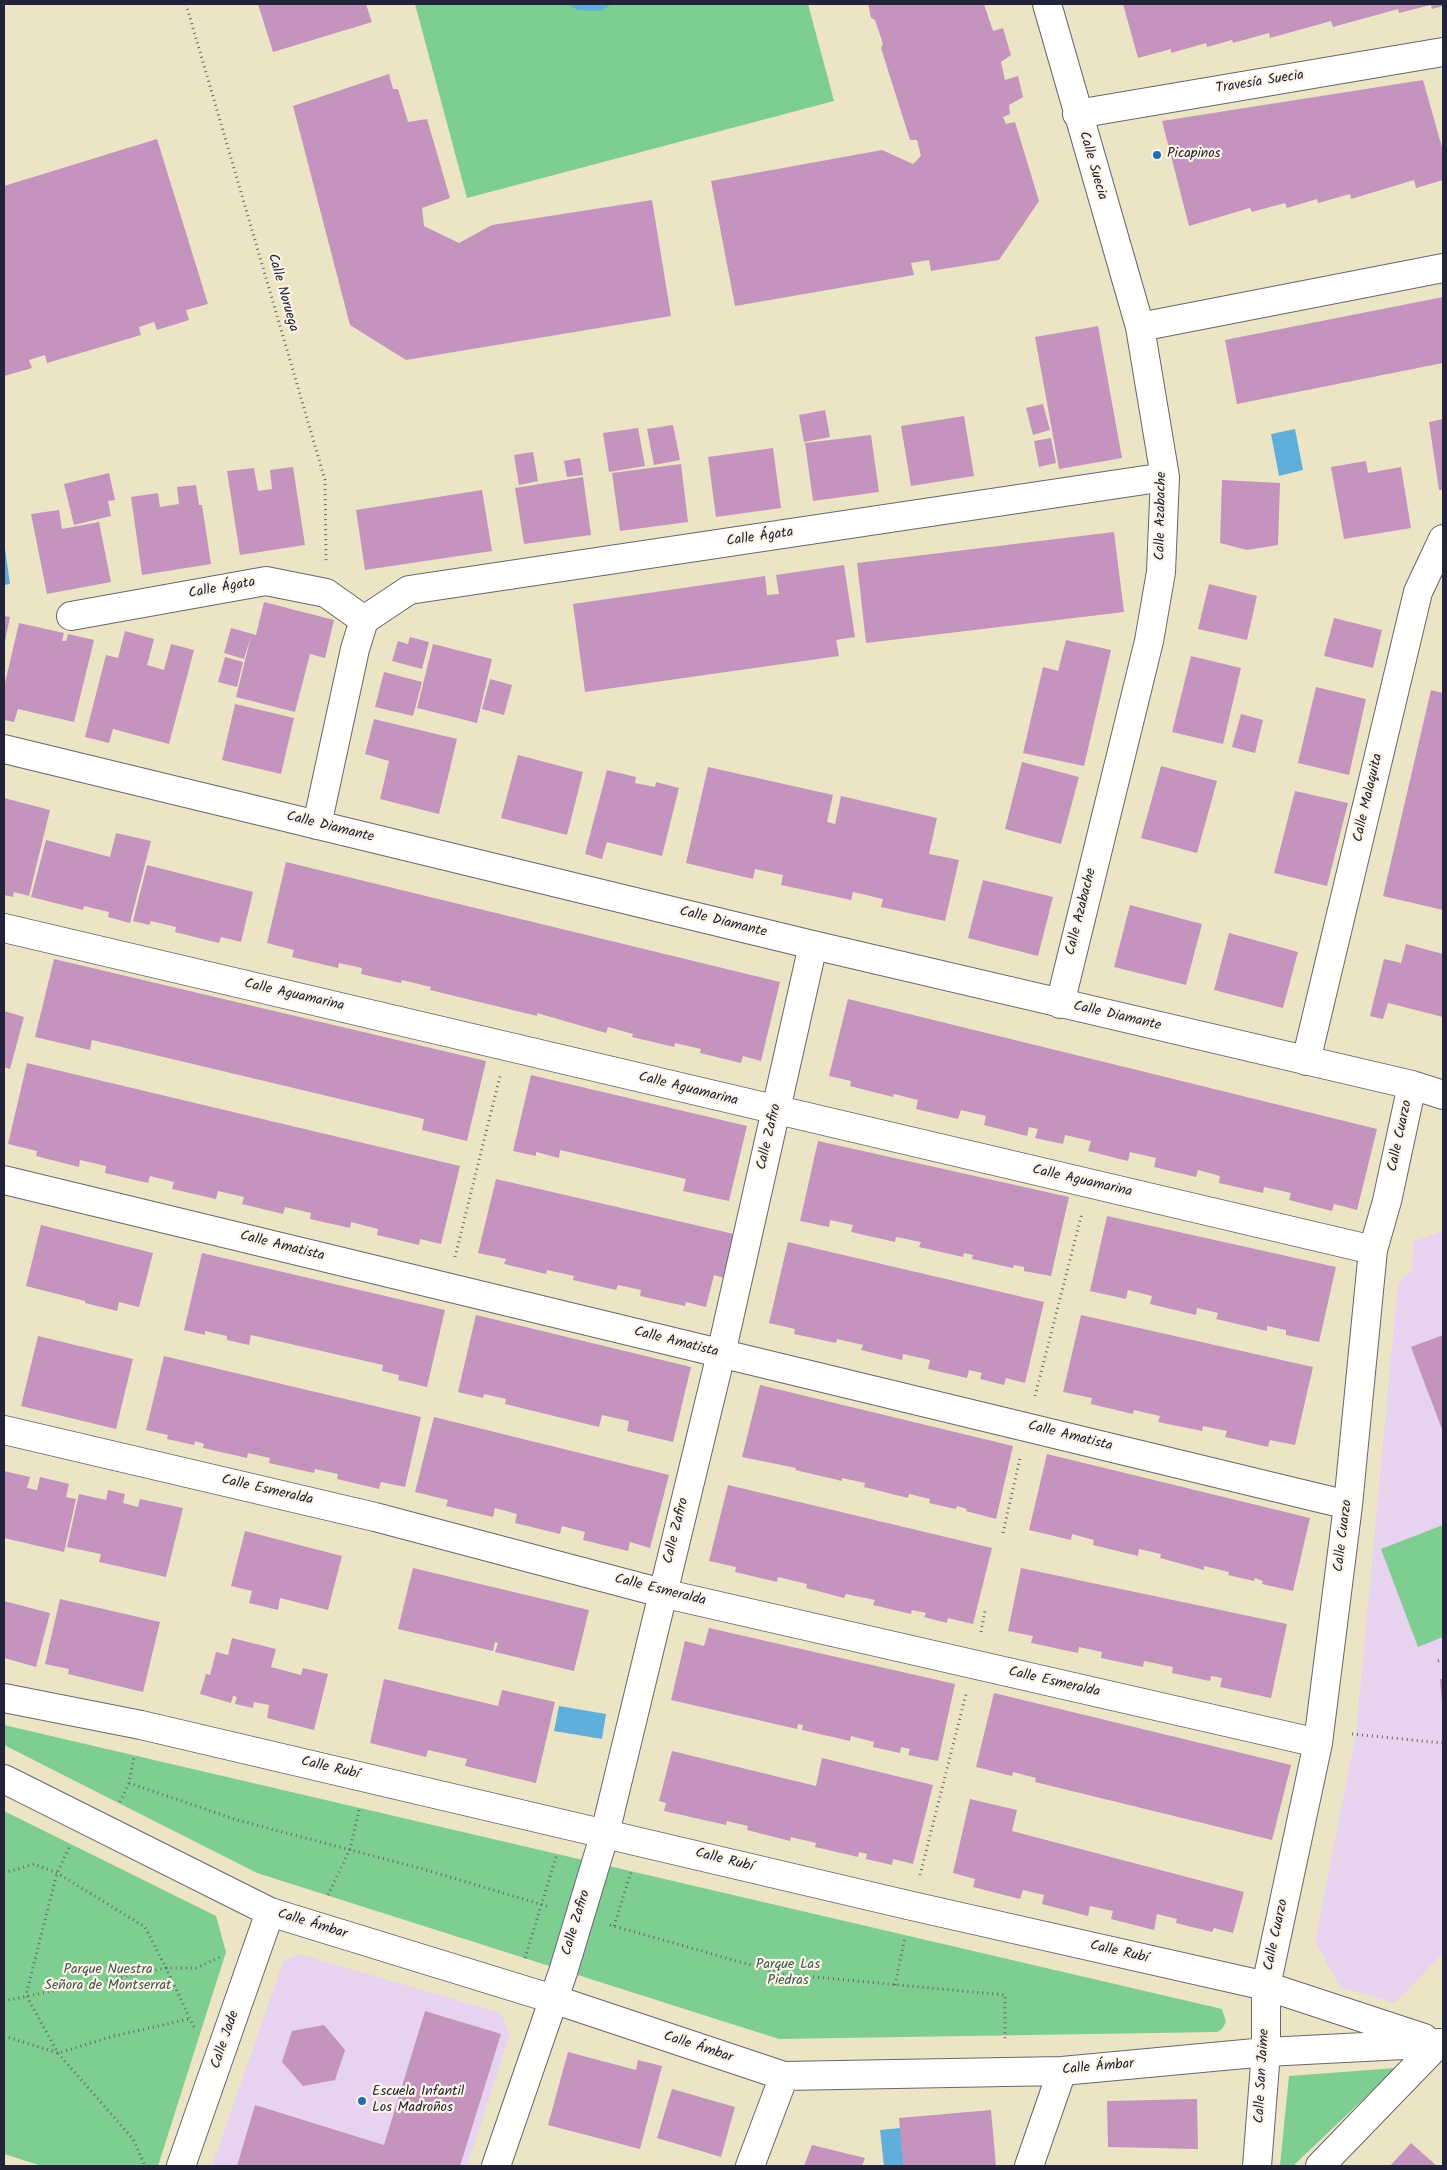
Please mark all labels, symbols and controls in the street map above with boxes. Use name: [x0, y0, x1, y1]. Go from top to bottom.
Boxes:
street label: Travesía Suecia: [1215, 68, 1305, 98]
street label: Calle Suecia: [1074, 130, 1110, 202]
place label: Picapinos: [1167, 147, 1221, 163]
marker: Picapinos: [1151, 149, 1163, 161]
street label: Calle Noruega: [263, 252, 301, 334]
street label: Calle Azabache: [1153, 471, 1171, 561]
street label: Calle Ágata: [725, 525, 795, 551]
street label: Calle Ágata: [187, 575, 257, 603]
street label: Calle Malaquita: [1351, 752, 1387, 844]
street label: Calle Diamante: [285, 809, 375, 847]
street label: Calle Azabache: [1063, 867, 1101, 957]
street label: Calle Diamante: [678, 904, 768, 942]
street label: Calle Aguamarina: [242, 976, 346, 1016]
street label: Calle Diamante: [1071, 999, 1163, 1035]
street label: Calle Aguamarina: [637, 1070, 739, 1110]
street label: Calle Cuarzo: [1385, 1099, 1417, 1173]
street label: Calle Zafiro: [754, 1102, 786, 1172]
street label: Calle Aguamarina: [1030, 1162, 1134, 1202]
street label: Calle Amatista: [238, 1228, 326, 1266]
street label: Calle Amatista: [632, 1324, 720, 1362]
street label: Calle Amatista: [1026, 1418, 1114, 1456]
street label: Calle Esmeralda: [220, 1472, 314, 1510]
street label: Calle Zafiro: [661, 1496, 693, 1566]
street label: Calle Cuarzo: [1331, 1499, 1357, 1573]
street label: Calle Esmeralda: [613, 1572, 707, 1610]
street label: Calle Esmeralda: [1007, 1664, 1101, 1702]
street label: Calle Rubí: [299, 1754, 361, 1784]
street label: Calle Rubí: [693, 1846, 755, 1876]
street label: Calle Zafiro: [559, 1888, 595, 1958]
street label: Calle Cuarzo: [1261, 1898, 1293, 1972]
street label: Calle Ámbar: [275, 1906, 349, 1944]
street label: Calle Rubí: [1088, 1938, 1150, 1968]
park label: Parque Las Piedras: [756, 1958, 820, 1990]
park label: Parque Nuestra Señora de Montserrat: [44, 1963, 172, 1995]
street label: Calle Jade: [208, 2009, 244, 2071]
street label: Calle San Jaime: [1252, 2028, 1274, 2124]
street label: Calle Ámbar: [661, 2029, 735, 2067]
street label: Calle Ámbar: [1061, 2056, 1135, 2080]
place label: Escuela Infantil Los Madroños: [372, 2085, 464, 2118]
marker: Escuela Infantil Los Madroños: [356, 2095, 368, 2107]

